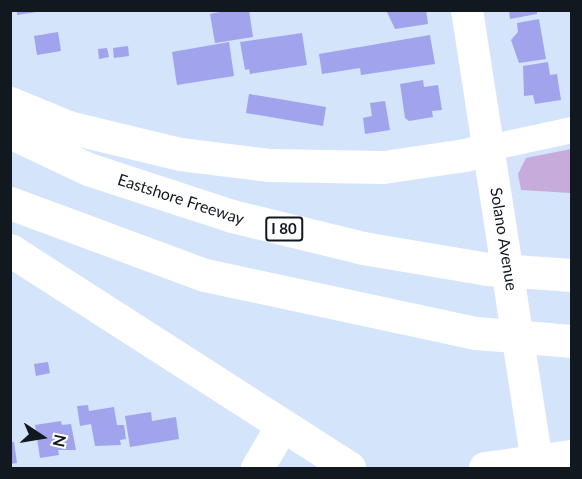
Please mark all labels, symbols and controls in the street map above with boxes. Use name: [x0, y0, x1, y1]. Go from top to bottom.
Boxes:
street label: Eastshore Freeway: [115, 169, 247, 229]
street label: Solano Avenue: [486, 186, 522, 292]
road number: I 80: [264, 217, 304, 241]
north arrow: [12, 407, 72, 467]
text: N: [50, 433, 71, 449]

